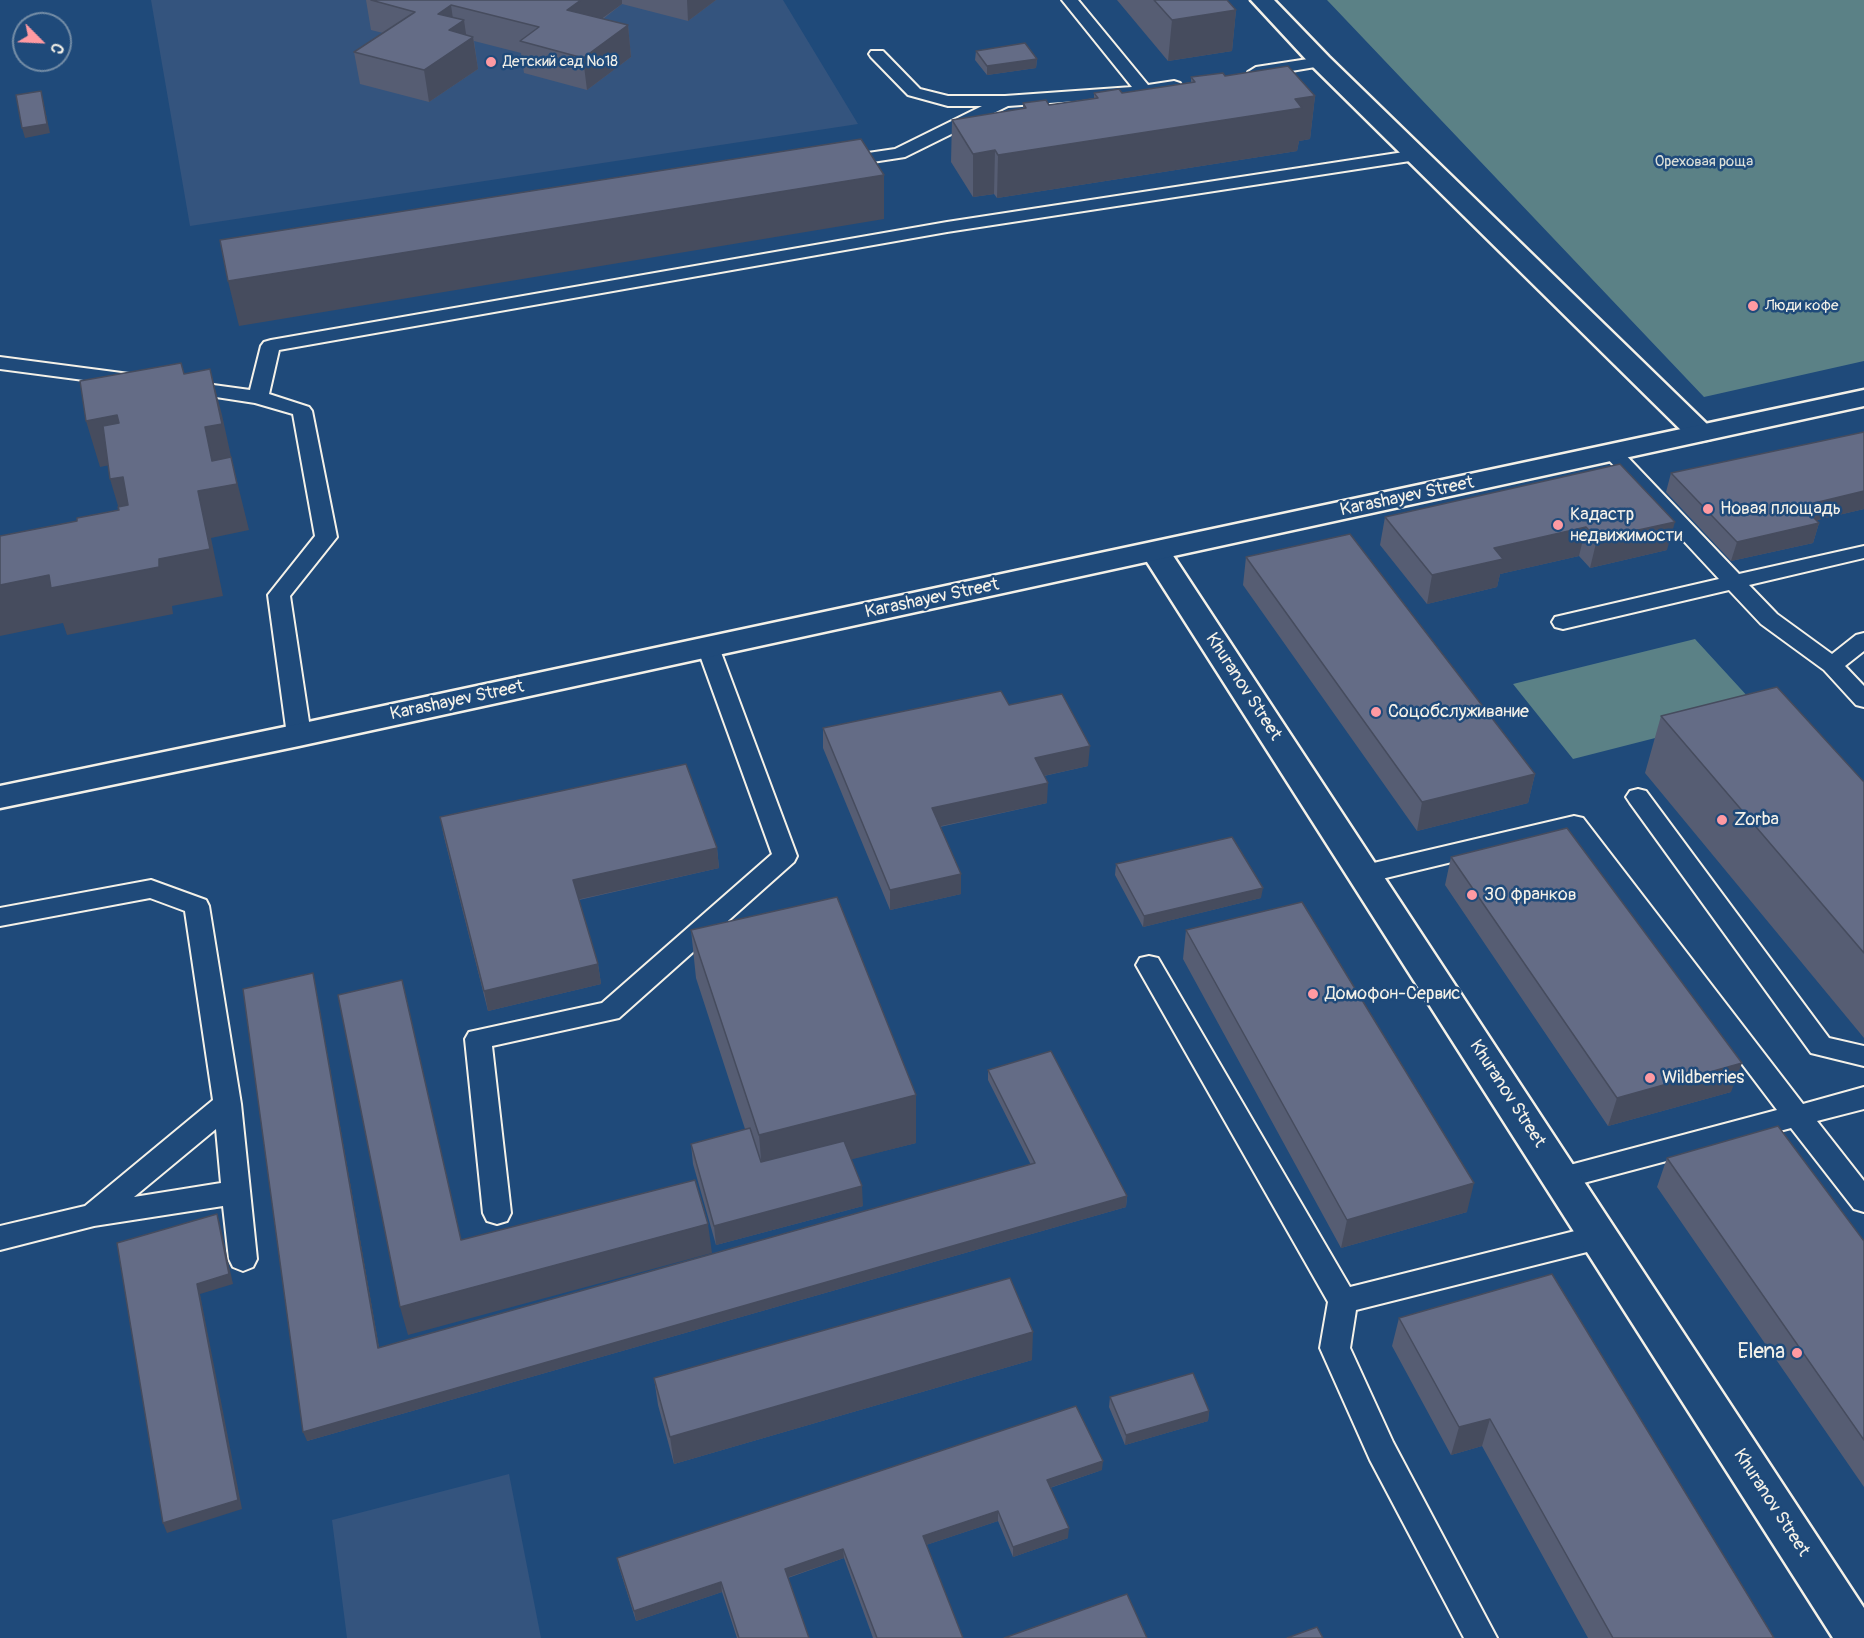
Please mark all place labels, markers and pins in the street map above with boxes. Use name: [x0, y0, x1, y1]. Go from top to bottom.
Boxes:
place label: Детский сад №18: [503, 53, 618, 71]
marker: Детский сад №18: [484, 55, 498, 69]
place label: Люди кофе: [1765, 297, 1838, 315]
marker: Люди кофе: [1746, 299, 1760, 313]
place label: Новая площадь: [1720, 498, 1841, 520]
marker: Новая площадь: [1701, 502, 1715, 516]
place label: Кадастр недвижимости: [1570, 504, 1682, 546]
marker: Кадастр недвижимости: [1551, 518, 1565, 532]
place label: Соцобслуживание: [1388, 701, 1529, 723]
marker: Соцобслуживание: [1369, 705, 1383, 719]
place label: Zorba: [1734, 809, 1779, 831]
marker: Zorba: [1715, 813, 1729, 827]
place label: 30 франков: [1484, 884, 1577, 906]
marker: 30 франков: [1465, 888, 1479, 902]
place label: Домофон-Сервис: [1325, 983, 1461, 1005]
marker: Домофон-Сервис: [1306, 987, 1320, 1001]
place label: Wildberries: [1662, 1067, 1744, 1089]
marker: Wildberries: [1643, 1071, 1657, 1085]
place label: Elena: [1737, 1340, 1785, 1366]
marker: Elena: [1790, 1346, 1804, 1360]

